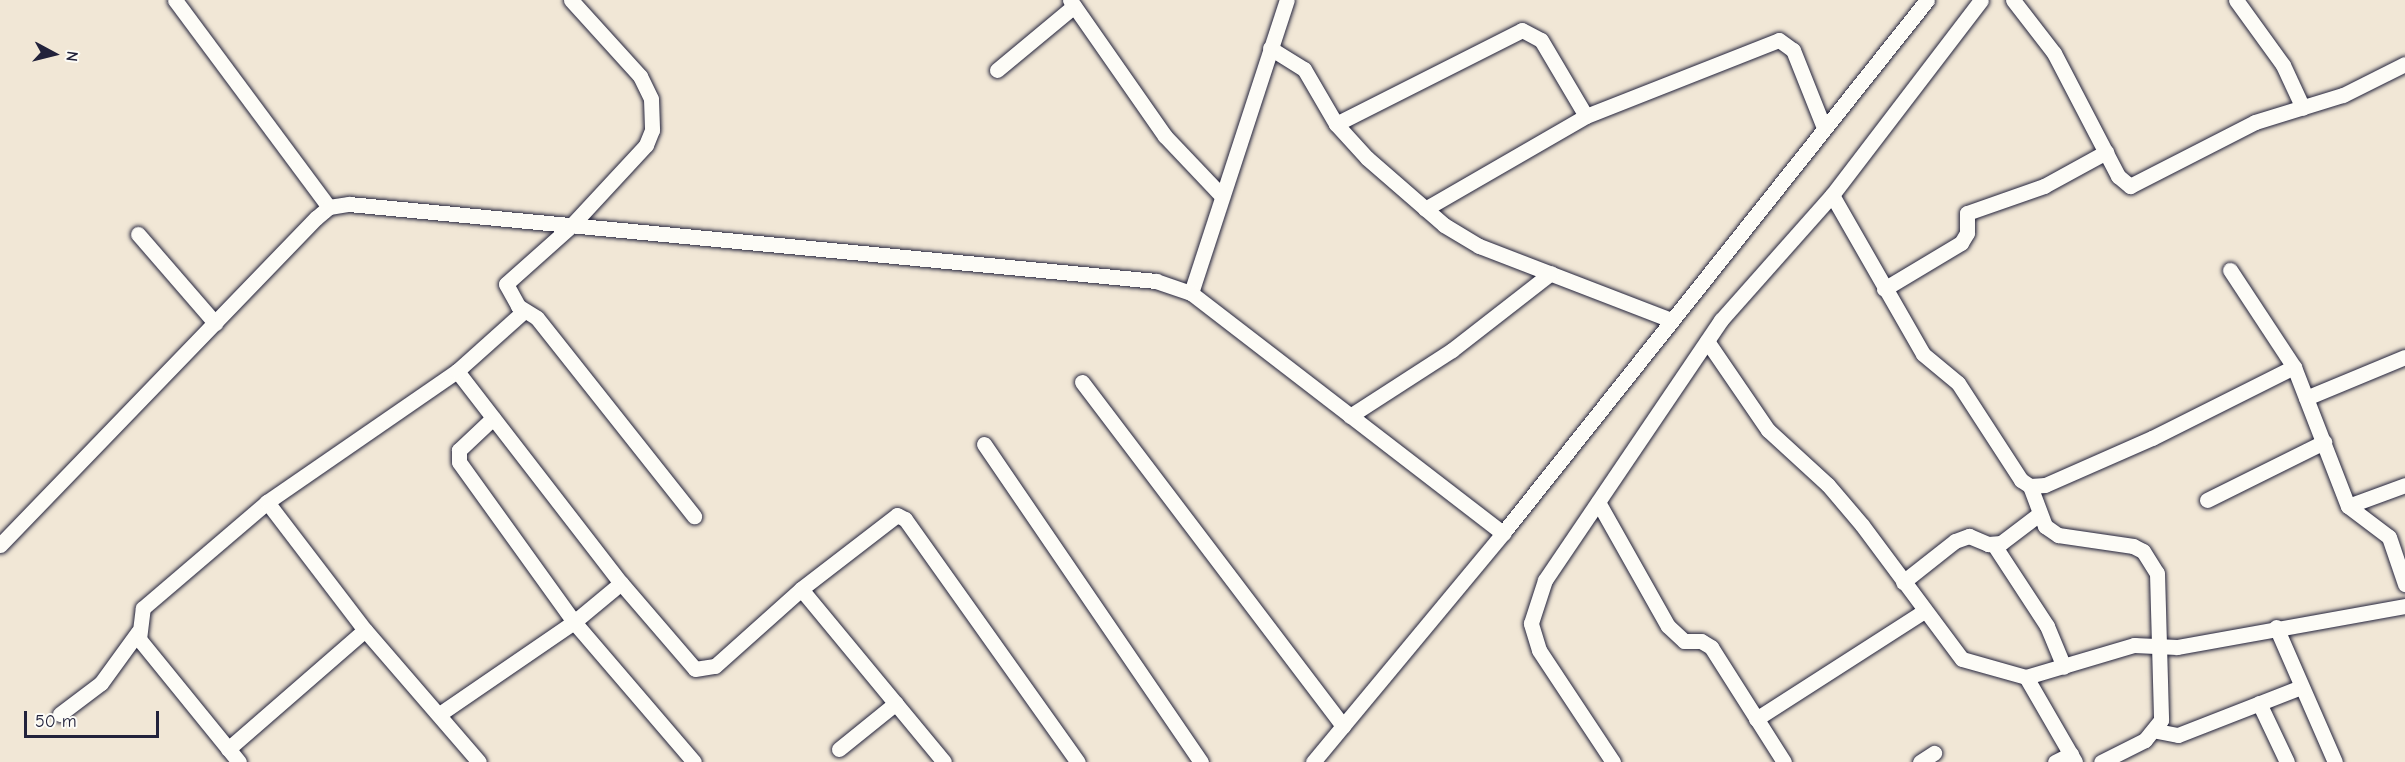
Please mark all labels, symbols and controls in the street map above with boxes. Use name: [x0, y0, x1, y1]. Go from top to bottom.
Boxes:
north arrow: [24, 24, 84, 84]
text: N: [62, 50, 81, 62]
scale bar: [27, 699, 162, 737]
text: 50 m: [35, 711, 77, 732]

